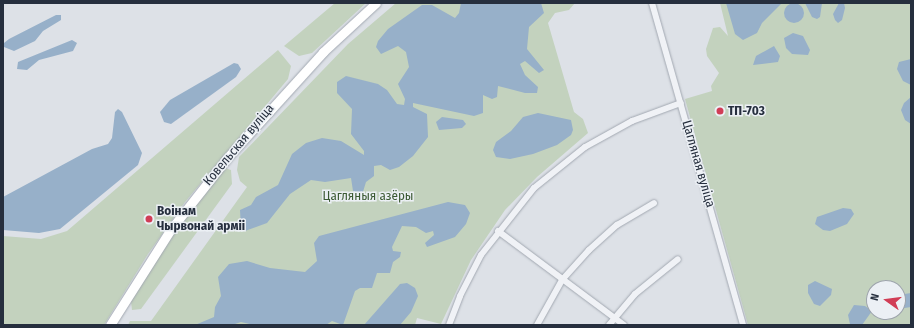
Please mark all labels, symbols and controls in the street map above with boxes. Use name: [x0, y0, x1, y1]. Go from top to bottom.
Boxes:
street label: Ковельская вуліца: [200, 101, 278, 189]
place label: ТП-703: [728, 103, 765, 119]
marker: ТП-703: [715, 106, 725, 116]
street label: Цагляная вуліца: [678, 119, 718, 209]
park label: Цагляныя азёры: [323, 188, 413, 204]
place label: Воінам Чырвонай арміі: [157, 204, 245, 235]
marker: Воінам Чырвонай арміі: [144, 214, 154, 224]
north arrow: [866, 280, 906, 320]
text: N: [868, 292, 882, 302]

